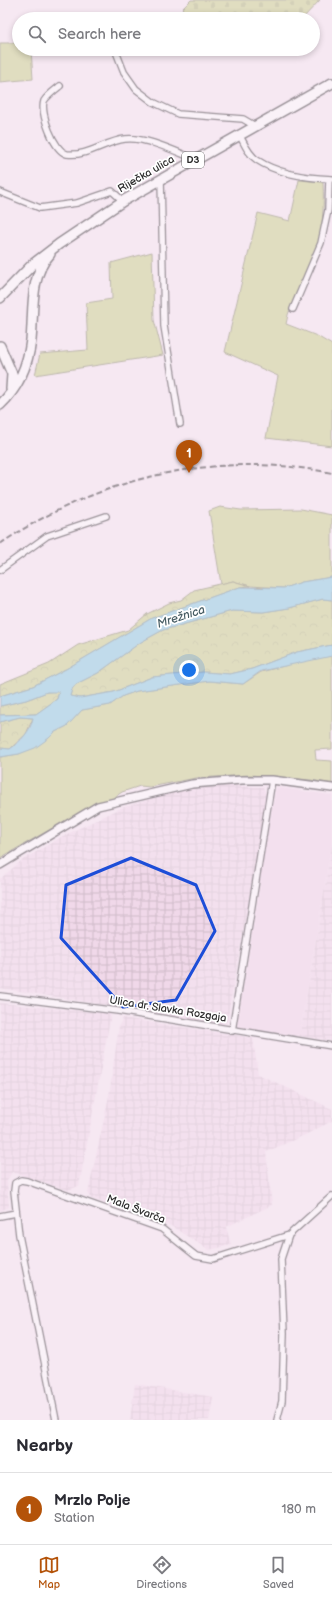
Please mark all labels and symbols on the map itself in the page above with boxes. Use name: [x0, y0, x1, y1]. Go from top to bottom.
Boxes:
road number: D3: [182, 152, 204, 168]
street label: Riječka ulica: [115, 153, 177, 195]
pin: 1: [176, 440, 202, 473]
water label: Mrežnica: [155, 602, 207, 632]
your location: [179, 660, 199, 680]
street label: Ulica dr. Slavka Rozgaja: [109, 993, 227, 1025]
street label: Mala Švarča: [105, 1191, 167, 1226]

